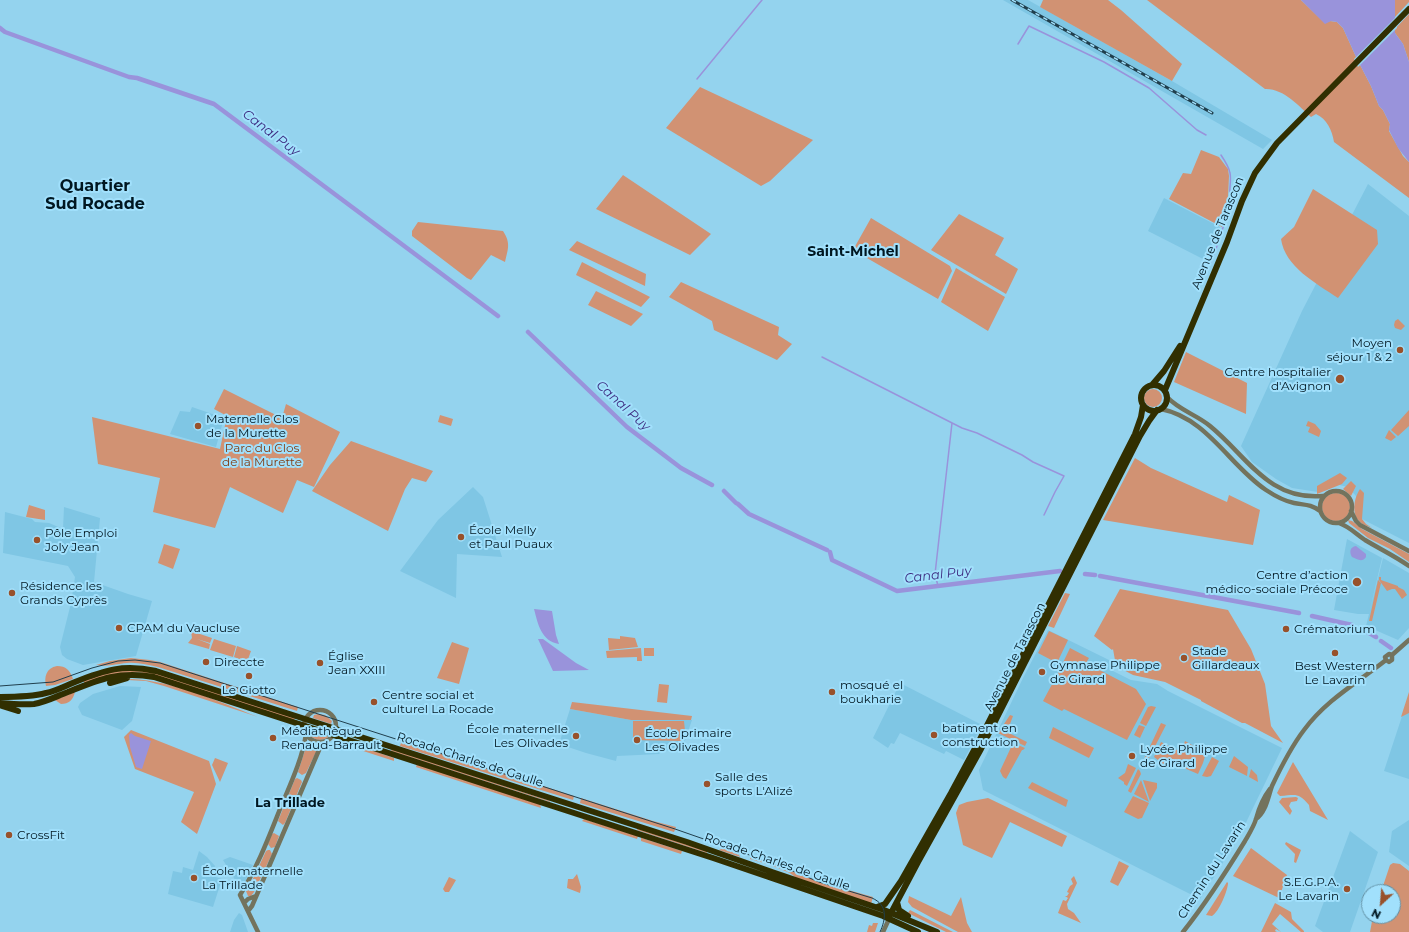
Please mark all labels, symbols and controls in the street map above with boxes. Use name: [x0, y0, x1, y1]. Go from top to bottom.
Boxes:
water label: Canal Puy: [239, 106, 303, 160]
street label: Avenue de Tarascon: [1189, 175, 1247, 291]
district label: Quartier Sud Rocade: [45, 176, 145, 214]
district label: Saint-Michel: [807, 244, 899, 260]
place label: Moyen séjour 1 & 2: [1327, 336, 1392, 364]
marker: Moyen séjour 1 & 2: [1395, 345, 1405, 355]
place label: Centre hospitalier d'Avignon: [1225, 365, 1331, 393]
marker: Centre hospitalier d'Avignon: [1334, 373, 1346, 385]
water label: Canal Puy: [593, 378, 653, 434]
place label: Maternelle Clos de la Murette: [206, 412, 298, 440]
marker: Maternelle Clos de la Murette: [193, 421, 203, 431]
park label: Parc du Clos de la Murette: [222, 441, 302, 469]
place label: École Melly et Paul Puaux: [469, 523, 552, 551]
place label: Pôle Emploi Joly Jean: [45, 526, 117, 554]
marker: École Melly et Paul Puaux: [456, 532, 466, 542]
marker: Pôle Emploi Joly Jean: [32, 535, 42, 545]
water label: Canal Puy: [904, 563, 972, 587]
place label: Centre d’action médico-sociale Précoce: [1205, 568, 1348, 596]
marker: Centre d’action médico-sociale Précoce: [1351, 576, 1363, 588]
place label: Résidence les Grands Cyprès: [20, 579, 107, 607]
marker: Résidence les Grands Cyprès: [7, 588, 17, 598]
street label: Avenue de Tarascon: [981, 600, 1049, 714]
place label: CPAM du Vaucluse: [127, 621, 240, 635]
place label: Crématorium: [1294, 622, 1375, 636]
marker: CPAM du Vaucluse: [114, 623, 124, 633]
marker: Crématorium: [1281, 624, 1291, 634]
place label: Stade Gillardeaux: [1192, 644, 1259, 672]
marker: Best Western Le Lavarin: [1330, 648, 1340, 658]
place label: Église Jean XXIII: [328, 649, 386, 677]
marker: Stade Gillardeaux: [1179, 653, 1189, 663]
place label: Direccte: [214, 655, 264, 669]
marker: Direccte: [201, 657, 211, 667]
marker: Église Jean XXIII: [315, 658, 325, 668]
place label: Gymnase Philippe de Girard: [1050, 658, 1160, 686]
place label: Best Western Le Lavarin: [1295, 659, 1375, 687]
marker: Gymnase Philippe de Girard: [1037, 667, 1047, 677]
marker: Le Giotto: [244, 671, 254, 681]
place label: mosqué el boukharie: [840, 678, 903, 706]
place label: Le Giotto: [222, 683, 276, 697]
marker: mosqué el boukharie: [827, 687, 837, 697]
place label: Centre social et culturel La Rocade: [382, 688, 494, 716]
marker: Centre social et culturel La Rocade: [369, 697, 379, 707]
place label: batiment en construction: [942, 721, 1018, 749]
place label: École maternelle Les Olivades: [467, 722, 568, 750]
place label: Médiathèque Renaud-Barrault: [281, 724, 381, 752]
place label: École primaire Les Olivades: [645, 726, 732, 754]
street label: Rocade Charles de Gaulle: [395, 729, 545, 791]
marker: batiment en construction: [929, 730, 939, 740]
marker: École maternelle Les Olivades: [571, 731, 581, 741]
marker: Médiathèque Renaud-Barrault: [268, 733, 278, 743]
marker: École primaire Les Olivades: [632, 735, 642, 745]
place label: Lycée Philippe de Girard: [1140, 742, 1228, 770]
marker: Lycée Philippe de Girard: [1127, 751, 1137, 761]
place label: Salle des sports L'Alizé: [715, 770, 793, 798]
marker: Salle des sports L'Alizé: [702, 779, 712, 789]
district label: La Trillade: [255, 795, 325, 811]
street label: Chemin du Lavarin: [1175, 818, 1249, 922]
place label: CrossFit: [17, 828, 65, 842]
marker: CrossFit: [4, 830, 14, 840]
street label: Rocade Charles de Gaulle: [702, 830, 852, 894]
place label: École maternelle La Trillade: [202, 864, 303, 892]
marker: École maternelle La Trillade: [189, 873, 199, 883]
place label: S.E.G.P.A. Le Lavarin: [1278, 875, 1339, 903]
marker: S.E.G.P.A. Le Lavarin: [1342, 884, 1352, 894]
north arrow: [1361, 884, 1401, 924]
text: N: [1369, 906, 1383, 922]

